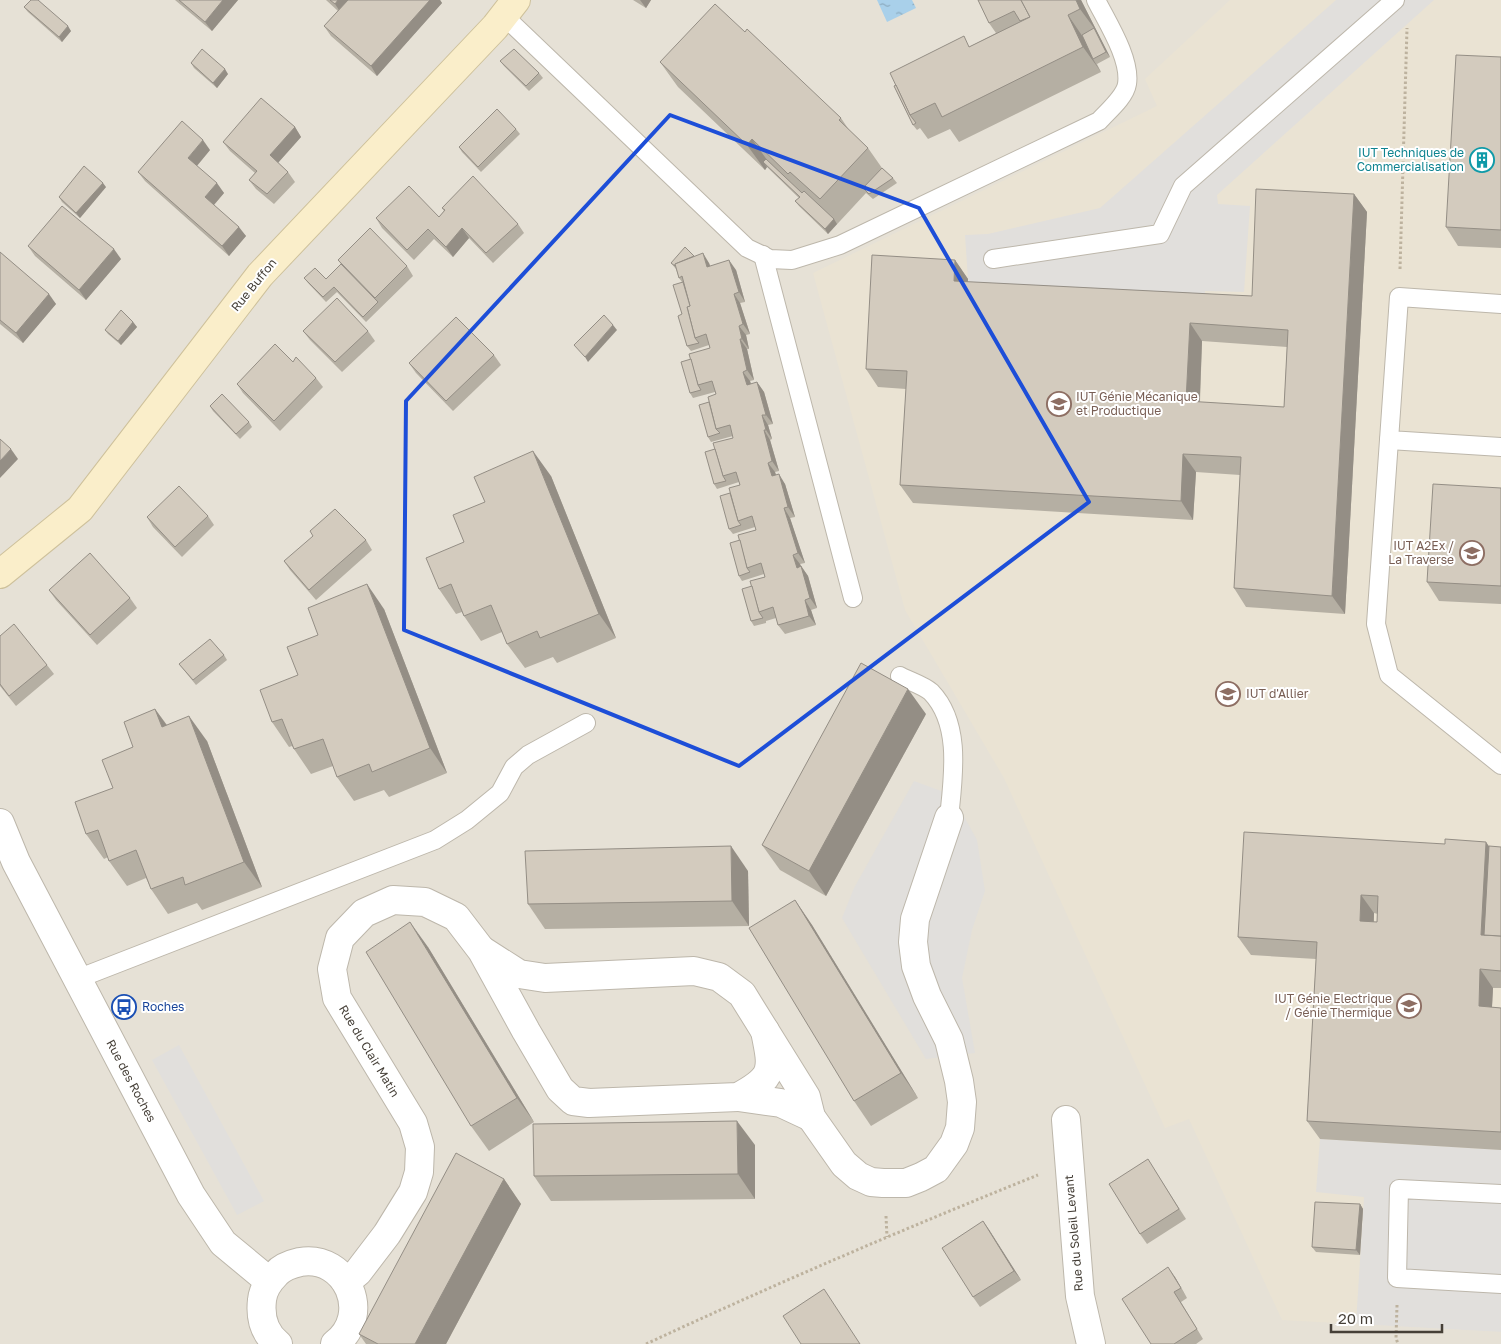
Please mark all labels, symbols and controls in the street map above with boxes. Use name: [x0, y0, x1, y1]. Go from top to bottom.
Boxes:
place label: IUT Techniques de Commercialisation: [1357, 145, 1464, 174]
building icon: IUT Techniques de Commercialisation: [1469, 147, 1495, 173]
street label: Rue Buffon: [228, 255, 280, 314]
place label: IUT Génie Mécanique et Productique: [1076, 389, 1198, 418]
school or university icon: IUT Génie Mécanique et Productique: [1046, 391, 1072, 417]
place label: IUT A2Ex / La Traverse: [1388, 538, 1454, 567]
school or university icon: IUT A2Ex / La Traverse: [1459, 540, 1485, 566]
school or university icon: IUT d'Allier: [1215, 681, 1241, 707]
place label: IUT d'Allier: [1246, 686, 1309, 701]
place label: IUT Génie Electrique / Génie Thermique: [1274, 991, 1392, 1020]
school or university icon: IUT Génie Electrique / Génie Thermique: [1396, 993, 1422, 1019]
bus stop icon: Roches: [111, 994, 137, 1020]
place label: Roches: [142, 999, 184, 1014]
street label: Rue du Clair Matin: [336, 1002, 403, 1100]
street label: Rue des Roches: [103, 1037, 160, 1125]
street label: Rue du Soleil Levant: [1061, 1174, 1086, 1292]
scale bar: [1331, 1302, 1442, 1334]
text: 20 m: [1338, 1309, 1373, 1327]

